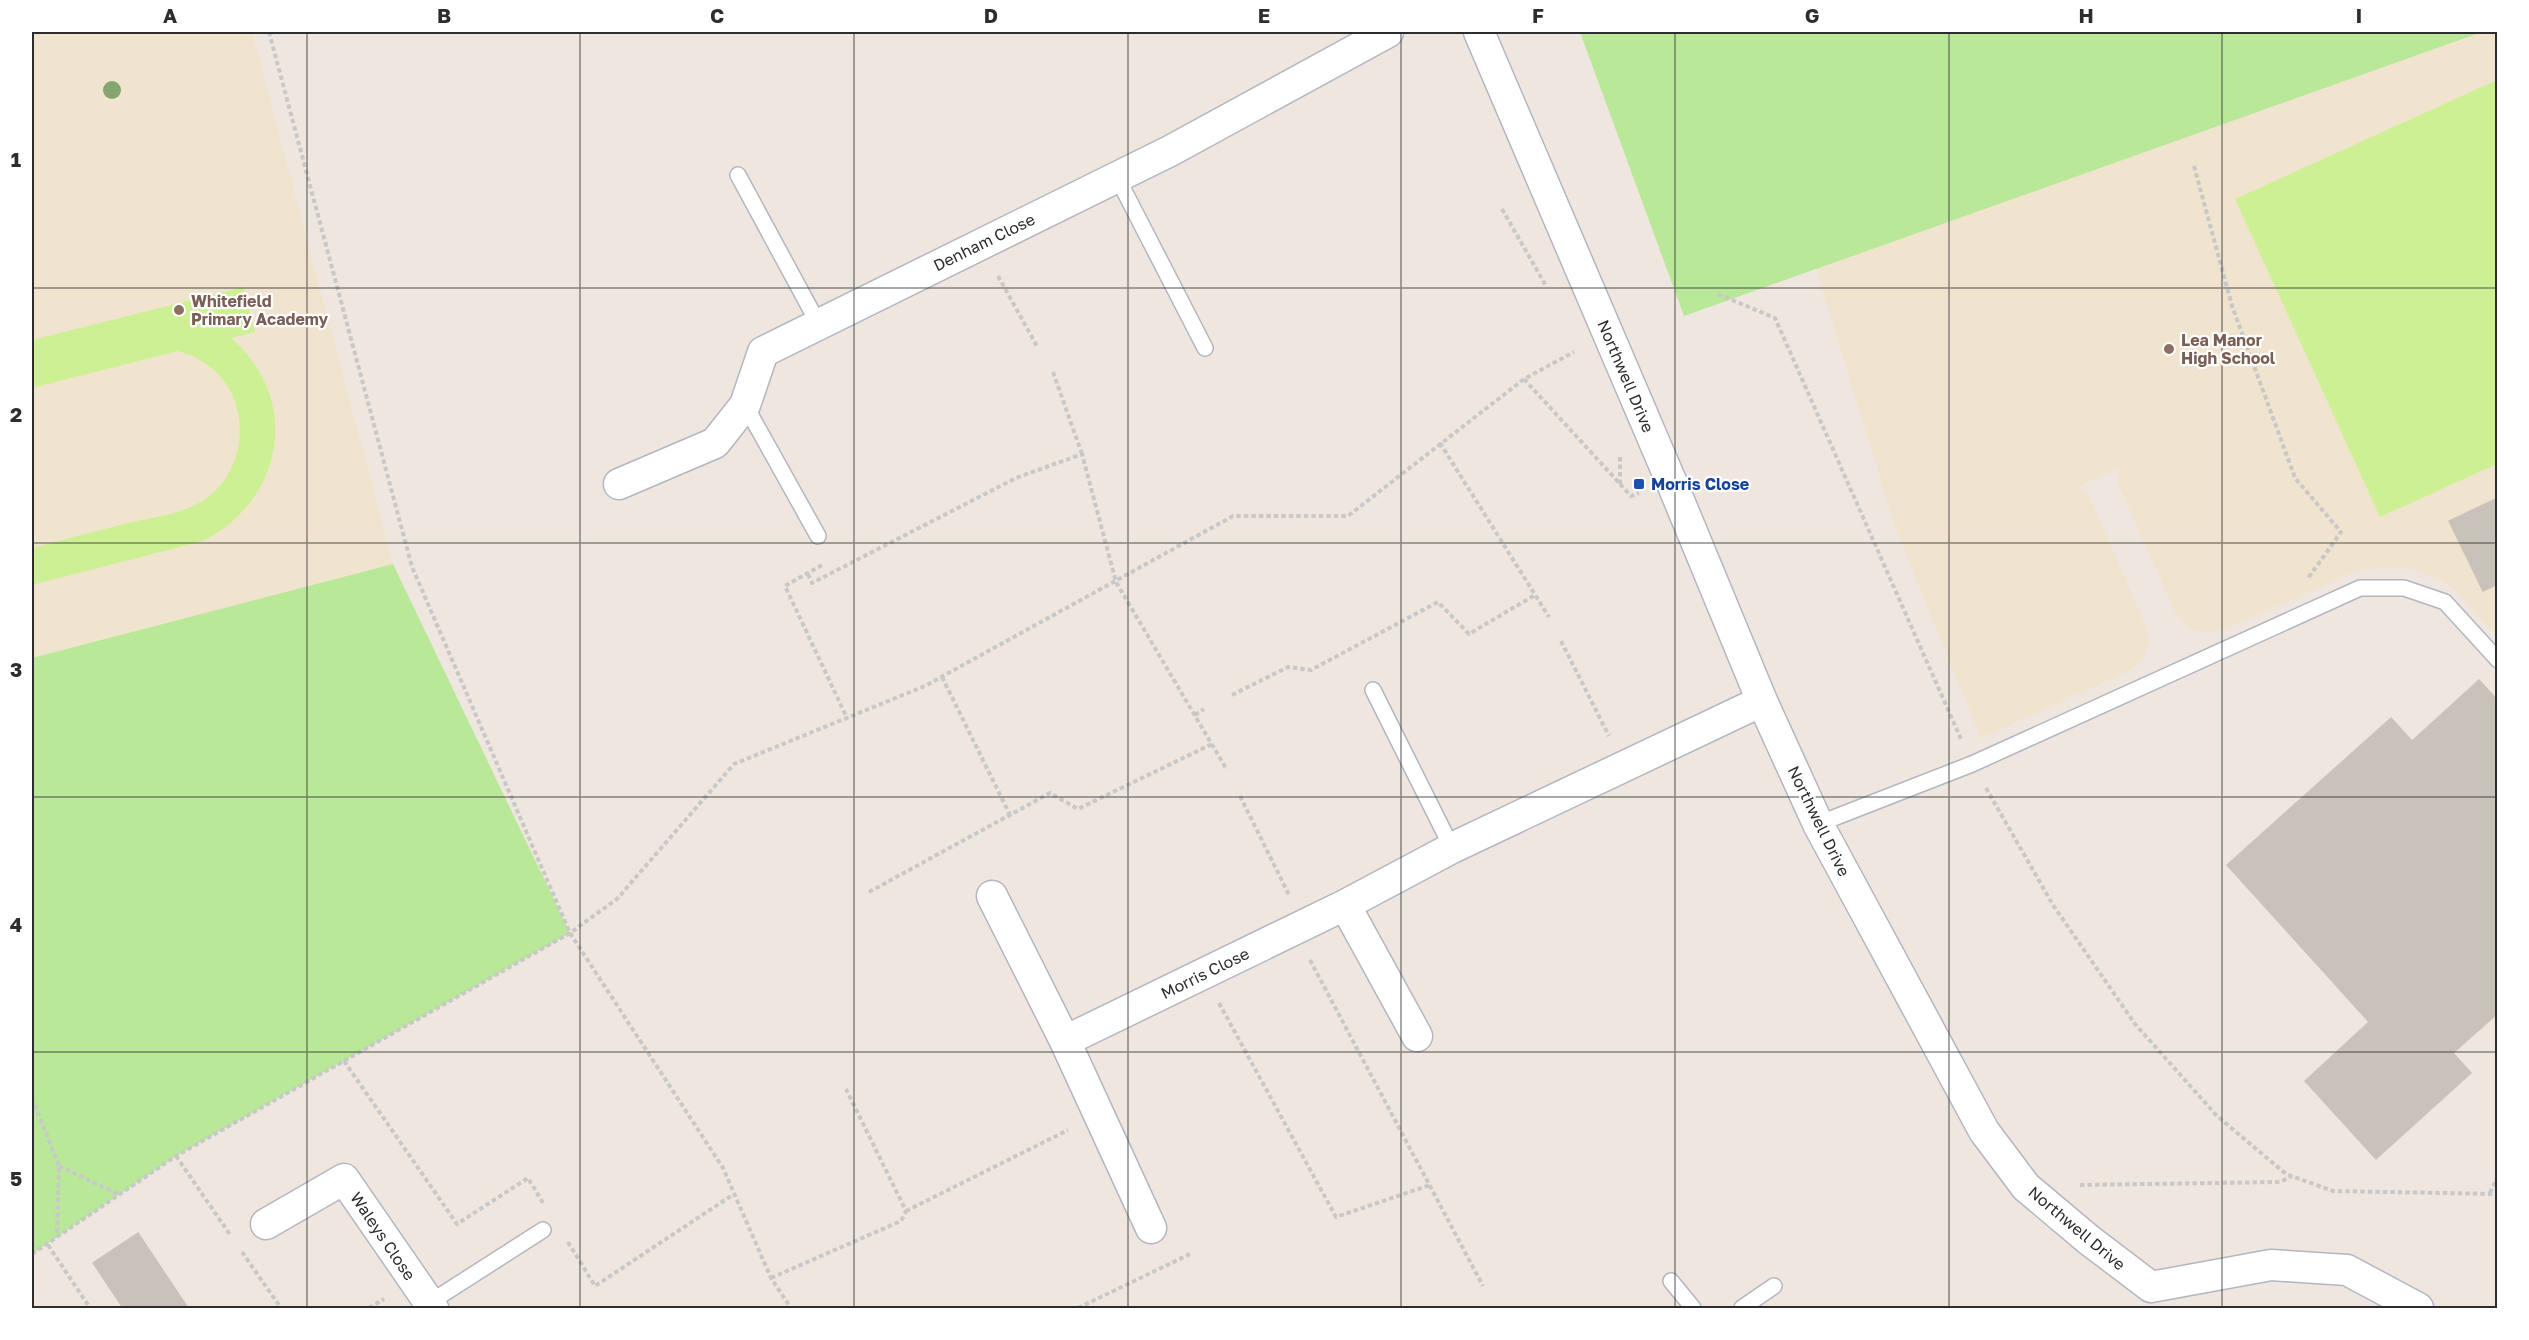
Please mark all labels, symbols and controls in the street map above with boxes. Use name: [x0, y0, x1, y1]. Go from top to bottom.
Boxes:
text: A: [163, 3, 177, 27]
text: B: [437, 3, 451, 27]
text: C: [710, 3, 724, 27]
text: D: [984, 3, 998, 27]
text: E: [1258, 3, 1270, 27]
text: F: [1532, 3, 1544, 27]
text: G: [1805, 3, 1819, 27]
text: H: [2078, 3, 2094, 27]
text: I: [2356, 3, 2362, 27]
text: 1: [11, 147, 21, 171]
street label: Denham Close: [930, 209, 1038, 275]
place label: Whitefield Primary Academy: [191, 291, 329, 329]
marker: Whitefield Primary Academy: [172, 303, 186, 317]
street label: Northwell Drive: [1593, 317, 1659, 435]
place label: Lea Manor High School: [2181, 330, 2276, 368]
marker: Lea Manor High School: [2162, 342, 2176, 356]
text: 2: [10, 402, 22, 426]
place label: Morris Close: [1651, 474, 1749, 494]
marker: Morris Close: [1632, 477, 1646, 491]
text: 3: [10, 657, 22, 681]
street label: Northwell Drive: [1784, 763, 1854, 879]
text: 4: [10, 912, 22, 936]
street label: Morris Close: [1158, 943, 1252, 1003]
text: 5: [10, 1166, 22, 1190]
street label: Northwell Drive: [2024, 1182, 2130, 1274]
street label: Waleys Close: [346, 1188, 420, 1284]

